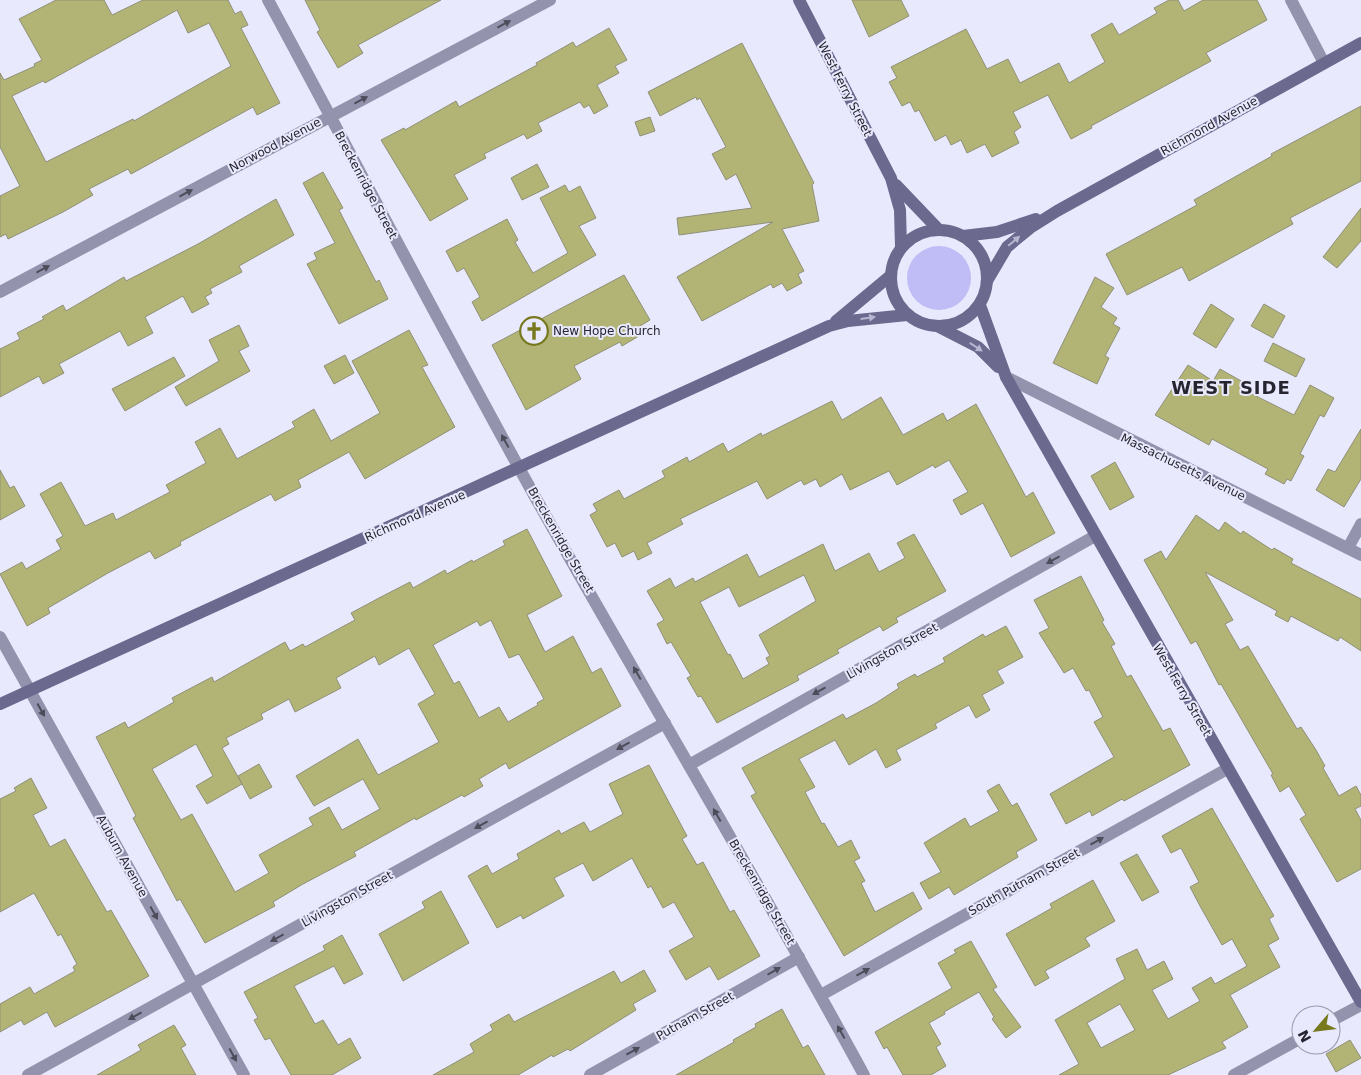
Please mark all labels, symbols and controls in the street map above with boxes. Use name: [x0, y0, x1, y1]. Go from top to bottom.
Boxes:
one-way arrow: [497, 20, 512, 28]
street label: West Ferry Street: [815, 39, 875, 139]
street label: Richmond Avenue: [1158, 94, 1260, 158]
one-way arrow: [353, 96, 368, 104]
street label: Norwood Avenue: [227, 115, 323, 175]
street label: Breckenridge Street: [332, 129, 400, 241]
one-way arrow: [180, 188, 193, 197]
one-way arrow: [1007, 236, 1020, 247]
one-way arrow: [36, 265, 50, 273]
one-way arrow: [860, 314, 876, 322]
church icon: New Hope Church: [519, 316, 549, 346]
place label: New Hope Church: [553, 324, 661, 338]
one-way arrow: [970, 342, 983, 352]
district label: WEST SIDE: [1171, 377, 1291, 398]
street label: Massachusetts Avenue: [1118, 431, 1248, 503]
one-way arrow: [501, 434, 509, 448]
street label: Breckenridge Street: [525, 485, 597, 596]
street label: Richmond Avenue: [363, 488, 467, 544]
one-way arrow: [1046, 556, 1059, 565]
street label: Livingston Street: [844, 620, 940, 682]
street label: West Ferry Street: [1150, 641, 1214, 739]
one-way arrow: [633, 666, 641, 681]
one-way arrow: [813, 687, 826, 696]
one-way arrow: [37, 702, 45, 717]
one-way arrow: [616, 742, 629, 751]
one-way arrow: [713, 808, 722, 821]
street label: Auburn Avenue: [94, 812, 150, 900]
one-way arrow: [473, 821, 488, 829]
street label: Breckenridge Street: [726, 837, 798, 948]
one-way arrow: [1090, 837, 1104, 846]
street label: South Putnam Street: [966, 845, 1082, 918]
street label: Livingston Street: [299, 868, 395, 930]
one-way arrow: [150, 906, 158, 920]
one-way arrow: [271, 933, 284, 942]
one-way arrow: [767, 967, 781, 975]
one-way arrow: [856, 968, 871, 976]
street label: Putnam Street: [654, 989, 736, 1043]
north arrow: [1291, 1005, 1341, 1055]
one-way arrow: [128, 1012, 142, 1020]
one-way arrow: [836, 1025, 845, 1039]
text: N: [1295, 1027, 1314, 1045]
one-way arrow: [625, 1047, 640, 1055]
one-way arrow: [228, 1048, 237, 1062]

